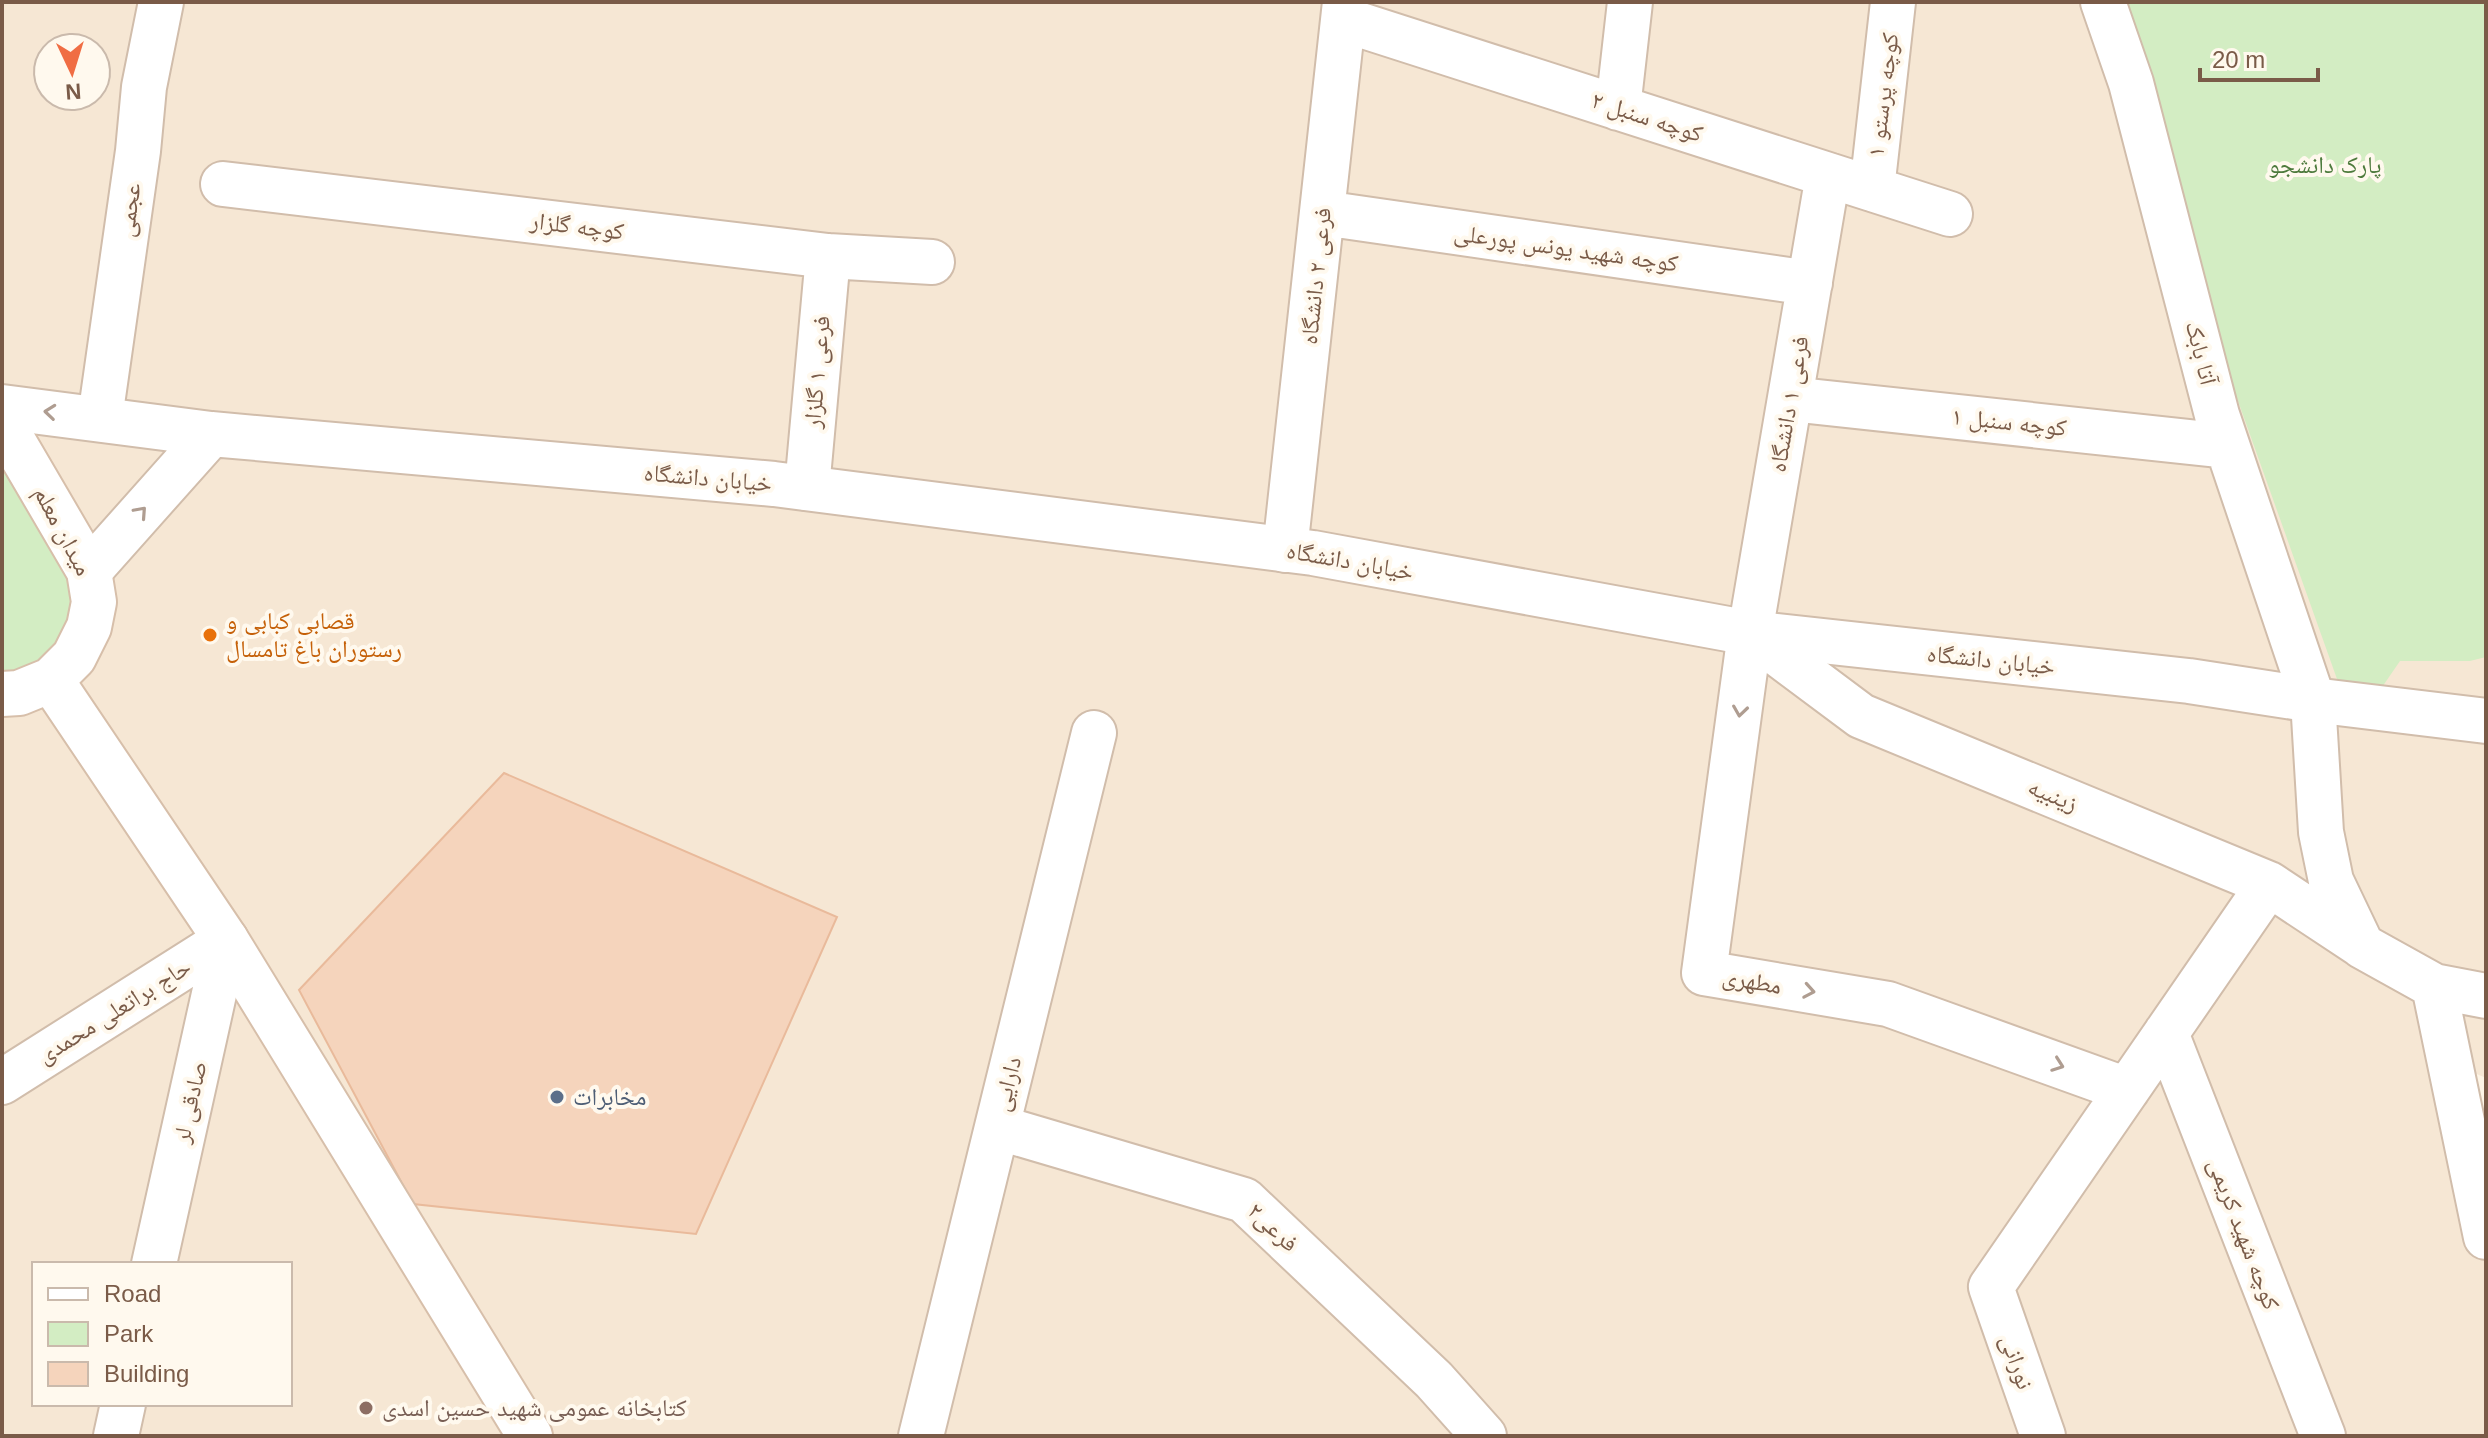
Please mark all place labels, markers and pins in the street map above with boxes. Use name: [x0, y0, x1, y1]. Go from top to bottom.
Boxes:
place label: قصابی کبابی و رستوران باغ تامسال: [226, 607, 402, 664]
marker: قصابی کبابی و رستوران باغ تامسال: [201, 626, 219, 644]
place label: مخابرات: [573, 1083, 647, 1111]
marker: مخابرات: [548, 1088, 566, 1106]
place label: کتابخانه عمومی شهید حسین اسدی: [382, 1394, 687, 1422]
marker: کتابخانه عمومی شهید حسین اسدی: [357, 1399, 375, 1417]

